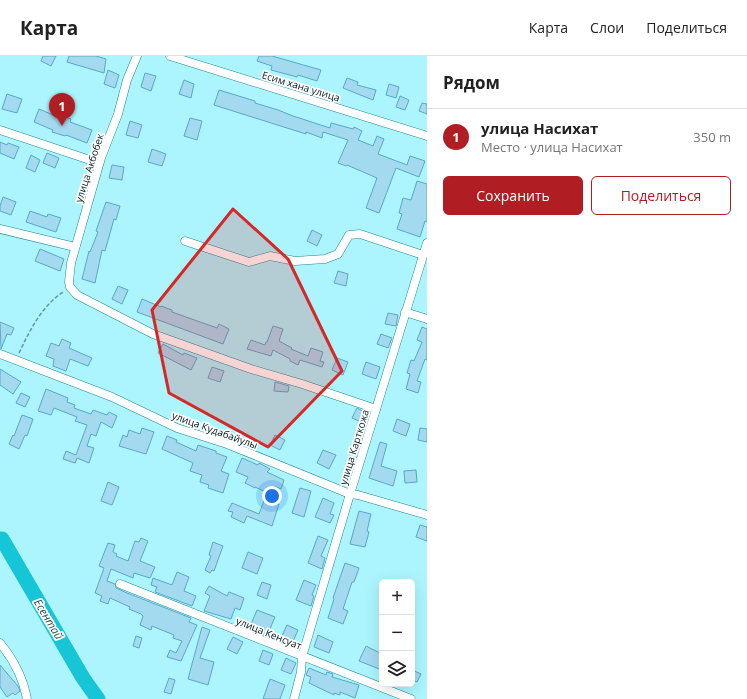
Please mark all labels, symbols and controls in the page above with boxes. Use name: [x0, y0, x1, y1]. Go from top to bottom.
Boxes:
text: Карта: [20, 15, 78, 41]
text: Карта: [529, 18, 568, 37]
text: Слои: [590, 18, 624, 37]
text: Поделиться: [646, 18, 727, 37]
street label: Есим хана улица: [260, 67, 342, 105]
text: Рядом: [443, 71, 500, 94]
pin: 1: [49, 93, 75, 126]
text: улица Насихат: [481, 118, 598, 138]
text: 1: [452, 128, 460, 146]
text: 350 m: [693, 128, 731, 146]
street label: улица Акбобек: [71, 131, 107, 204]
text: Место · улица Насихат: [481, 138, 623, 156]
button: Сохранить: [443, 176, 583, 215]
button: Поделиться: [591, 176, 731, 215]
street label: улица Кудабайулы: [170, 408, 260, 452]
street label: улица Карткожа: [336, 408, 372, 486]
your location: [262, 486, 282, 506]
map controls: [379, 579, 415, 687]
button: +: [379, 579, 415, 615]
water label: Есентай: [31, 596, 67, 643]
street label: улица Кенсуат: [234, 613, 304, 653]
button: −: [379, 615, 415, 651]
button: layers: [379, 651, 415, 687]

